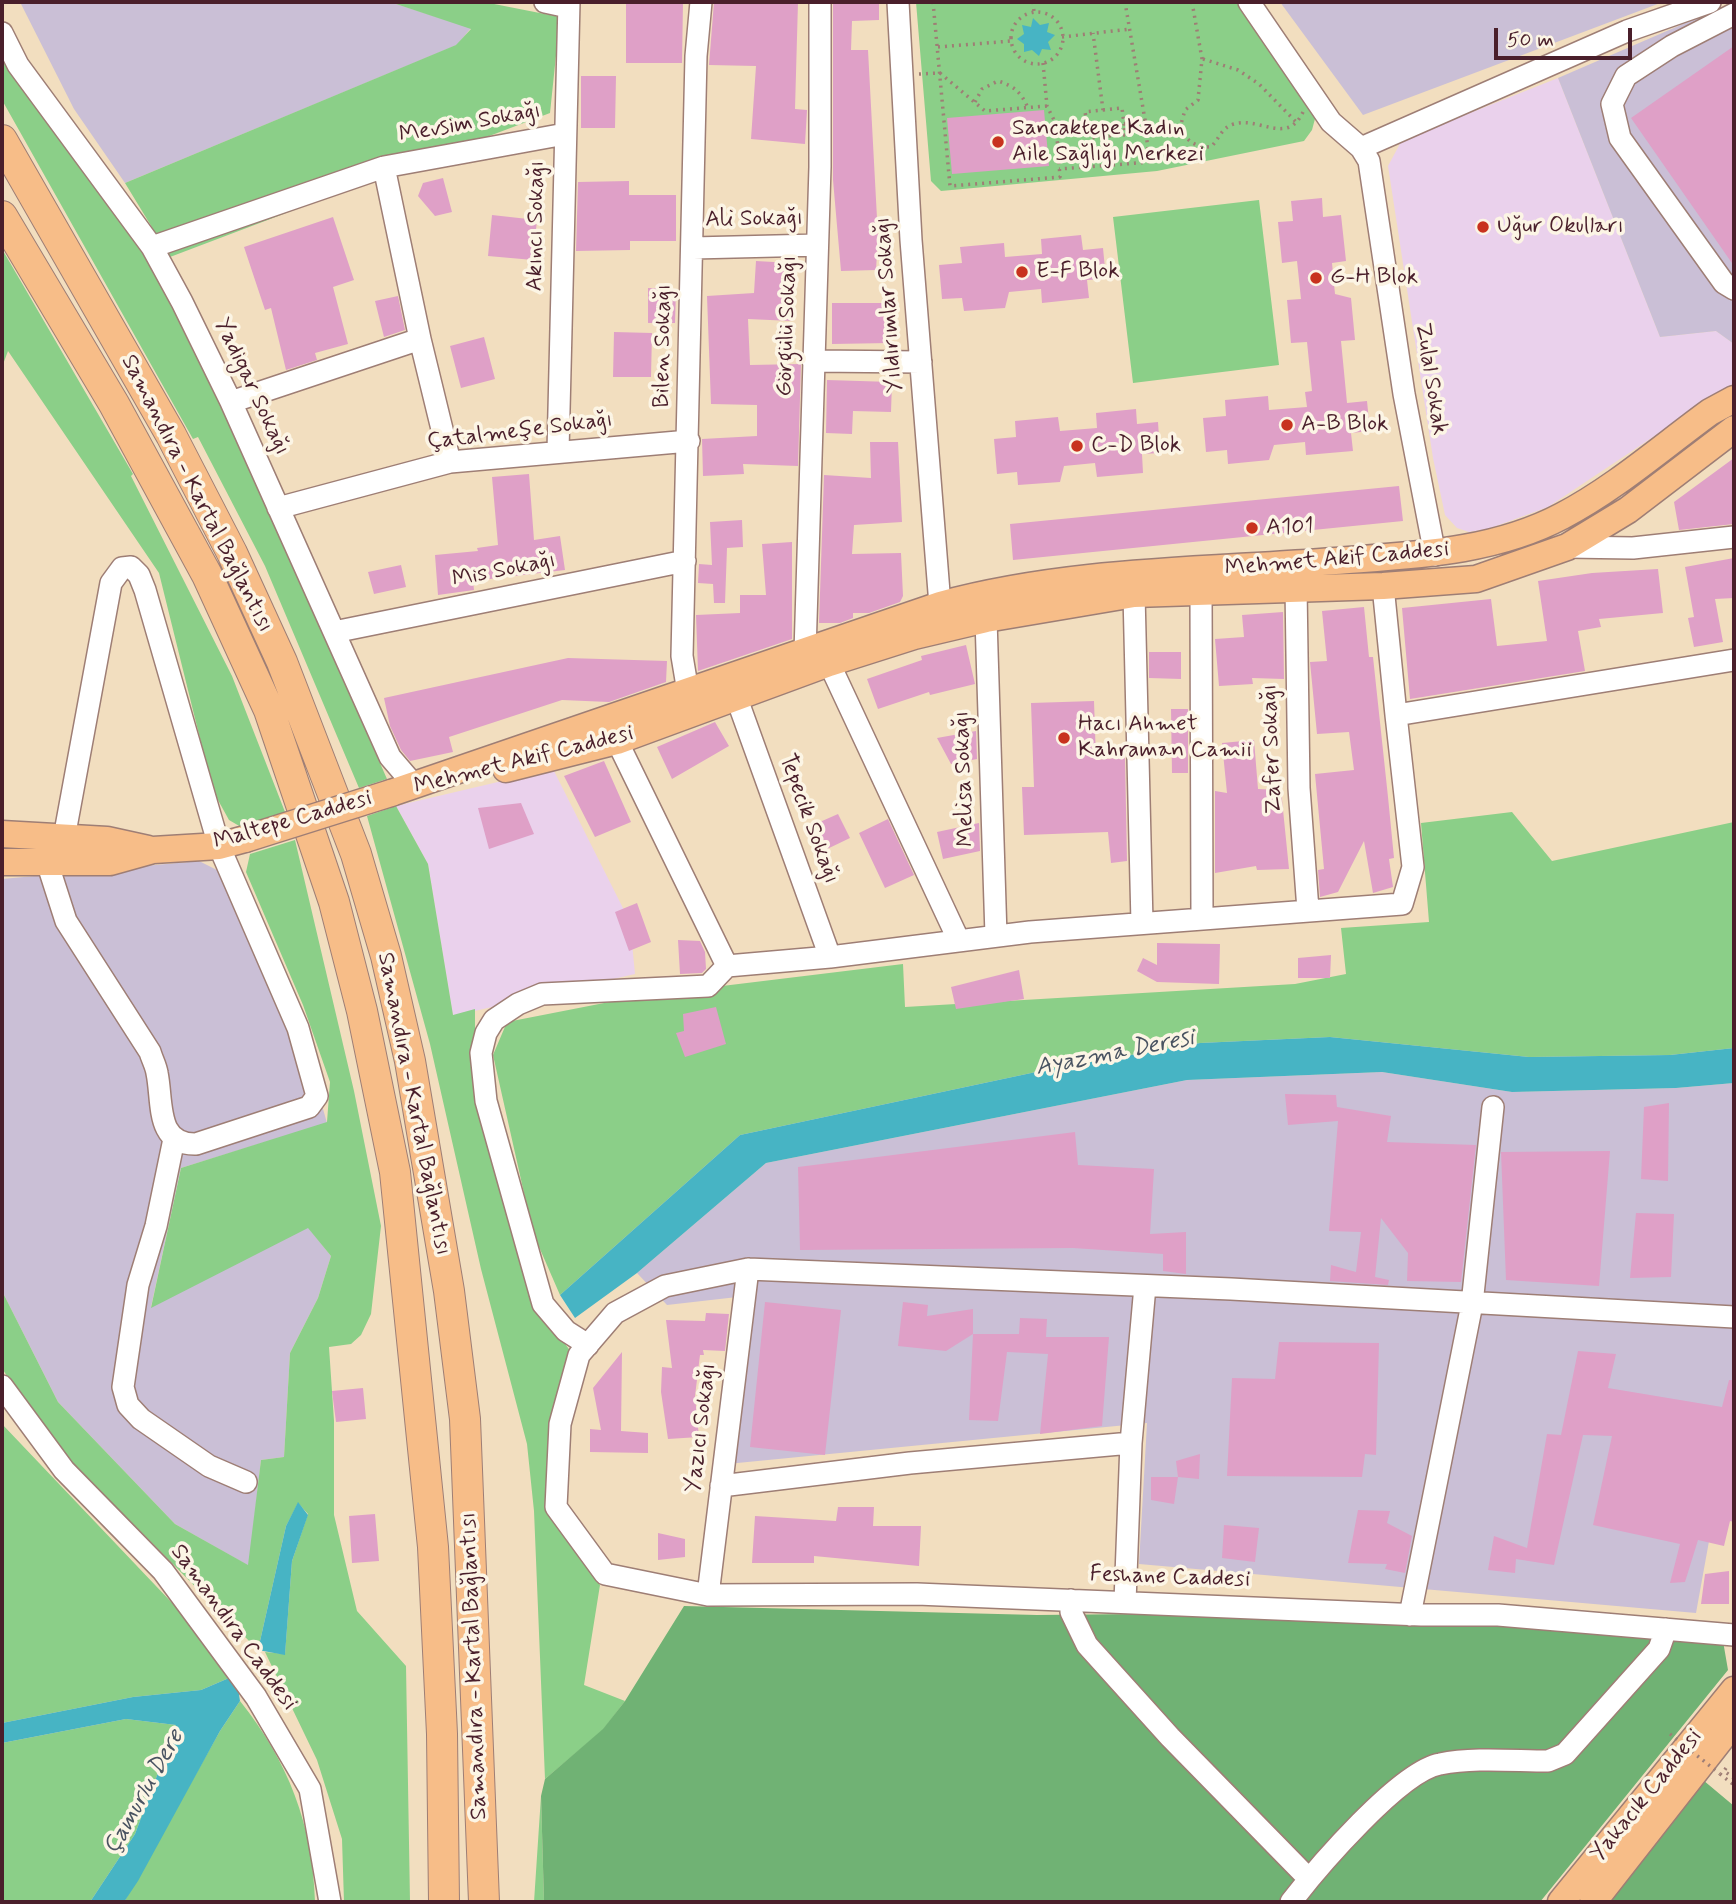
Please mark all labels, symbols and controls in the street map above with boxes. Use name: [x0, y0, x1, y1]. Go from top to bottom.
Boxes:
scale bar: [1498, 14, 1636, 58]
text: 50 m: [1507, 26, 1554, 54]
street label: Mevsim Sokağı: [397, 98, 543, 150]
place label: Sancaktepe Kadın Aile Sağlığı Merkezi: [1012, 115, 1204, 169]
marker: Sancaktepe Kadın Aile Sağlığı Merkezi: [990, 134, 1006, 150]
street label: Akıncı Sokağı: [522, 160, 552, 292]
street label: Ali Sokağı: [705, 205, 803, 235]
place label: Uğur Okulları: [1497, 213, 1624, 241]
street label: Yıldırımlar Sokağı: [870, 216, 910, 394]
marker: Uğur Okulları: [1475, 219, 1491, 235]
street label: Görgülü Sokağı: [772, 255, 804, 397]
place label: E-F Blok: [1036, 258, 1120, 286]
marker: E-F Blok: [1014, 264, 1030, 280]
place label: G-H Blok: [1330, 264, 1418, 292]
marker: G-H Blok: [1308, 270, 1324, 286]
street label: Bilen Sokağı: [649, 284, 679, 408]
street label: Yadigar Sokağı: [207, 314, 295, 460]
street label: Zulal Sokak: [1407, 321, 1453, 437]
street label: Samandıra - Kartal Bağlantısı: [114, 350, 278, 638]
street label: Çatalmeşe Sokağı: [426, 407, 614, 457]
place label: A-B Blok: [1301, 411, 1389, 439]
marker: A-B Blok: [1279, 417, 1295, 433]
place label: C-D Blok: [1091, 432, 1181, 460]
marker: C-D Blok: [1069, 438, 1085, 454]
place label: A101: [1266, 514, 1313, 542]
marker: A101: [1244, 520, 1260, 536]
street label: Mehmet Akif Caddesi: [1224, 536, 1450, 584]
street label: Mis Sokağı: [450, 547, 558, 595]
street label: Zafer Sokağı: [1257, 684, 1289, 814]
street label: Melisa Sokağı: [949, 710, 981, 848]
place label: Hacı Ahmet Kahraman Camii: [1078, 711, 1252, 765]
street label: Mehmet Akif Caddesi: [411, 720, 637, 802]
marker: Hacı Ahmet Kahraman Camii: [1056, 730, 1072, 746]
street label: Tepecik Sokağı: [772, 750, 844, 888]
street label: Maltepe Caddesi: [211, 785, 375, 857]
street label: Samandıra - Kartal Bağlantısı: [370, 950, 456, 1258]
water label: Ayazma Deresi: [1033, 1025, 1197, 1083]
street label: Yazıcı Sokağı: [680, 1362, 724, 1494]
street label: Samandıra - Kartal Bağlantısı: [456, 1512, 494, 1820]
street label: Samandıra Caddesi: [164, 1540, 302, 1716]
street label: Feshane Caddesi: [1089, 1561, 1251, 1595]
street label: Yakacık Caddesi: [1585, 1724, 1709, 1868]
water label: Çamurlu Dere: [99, 1725, 191, 1861]

